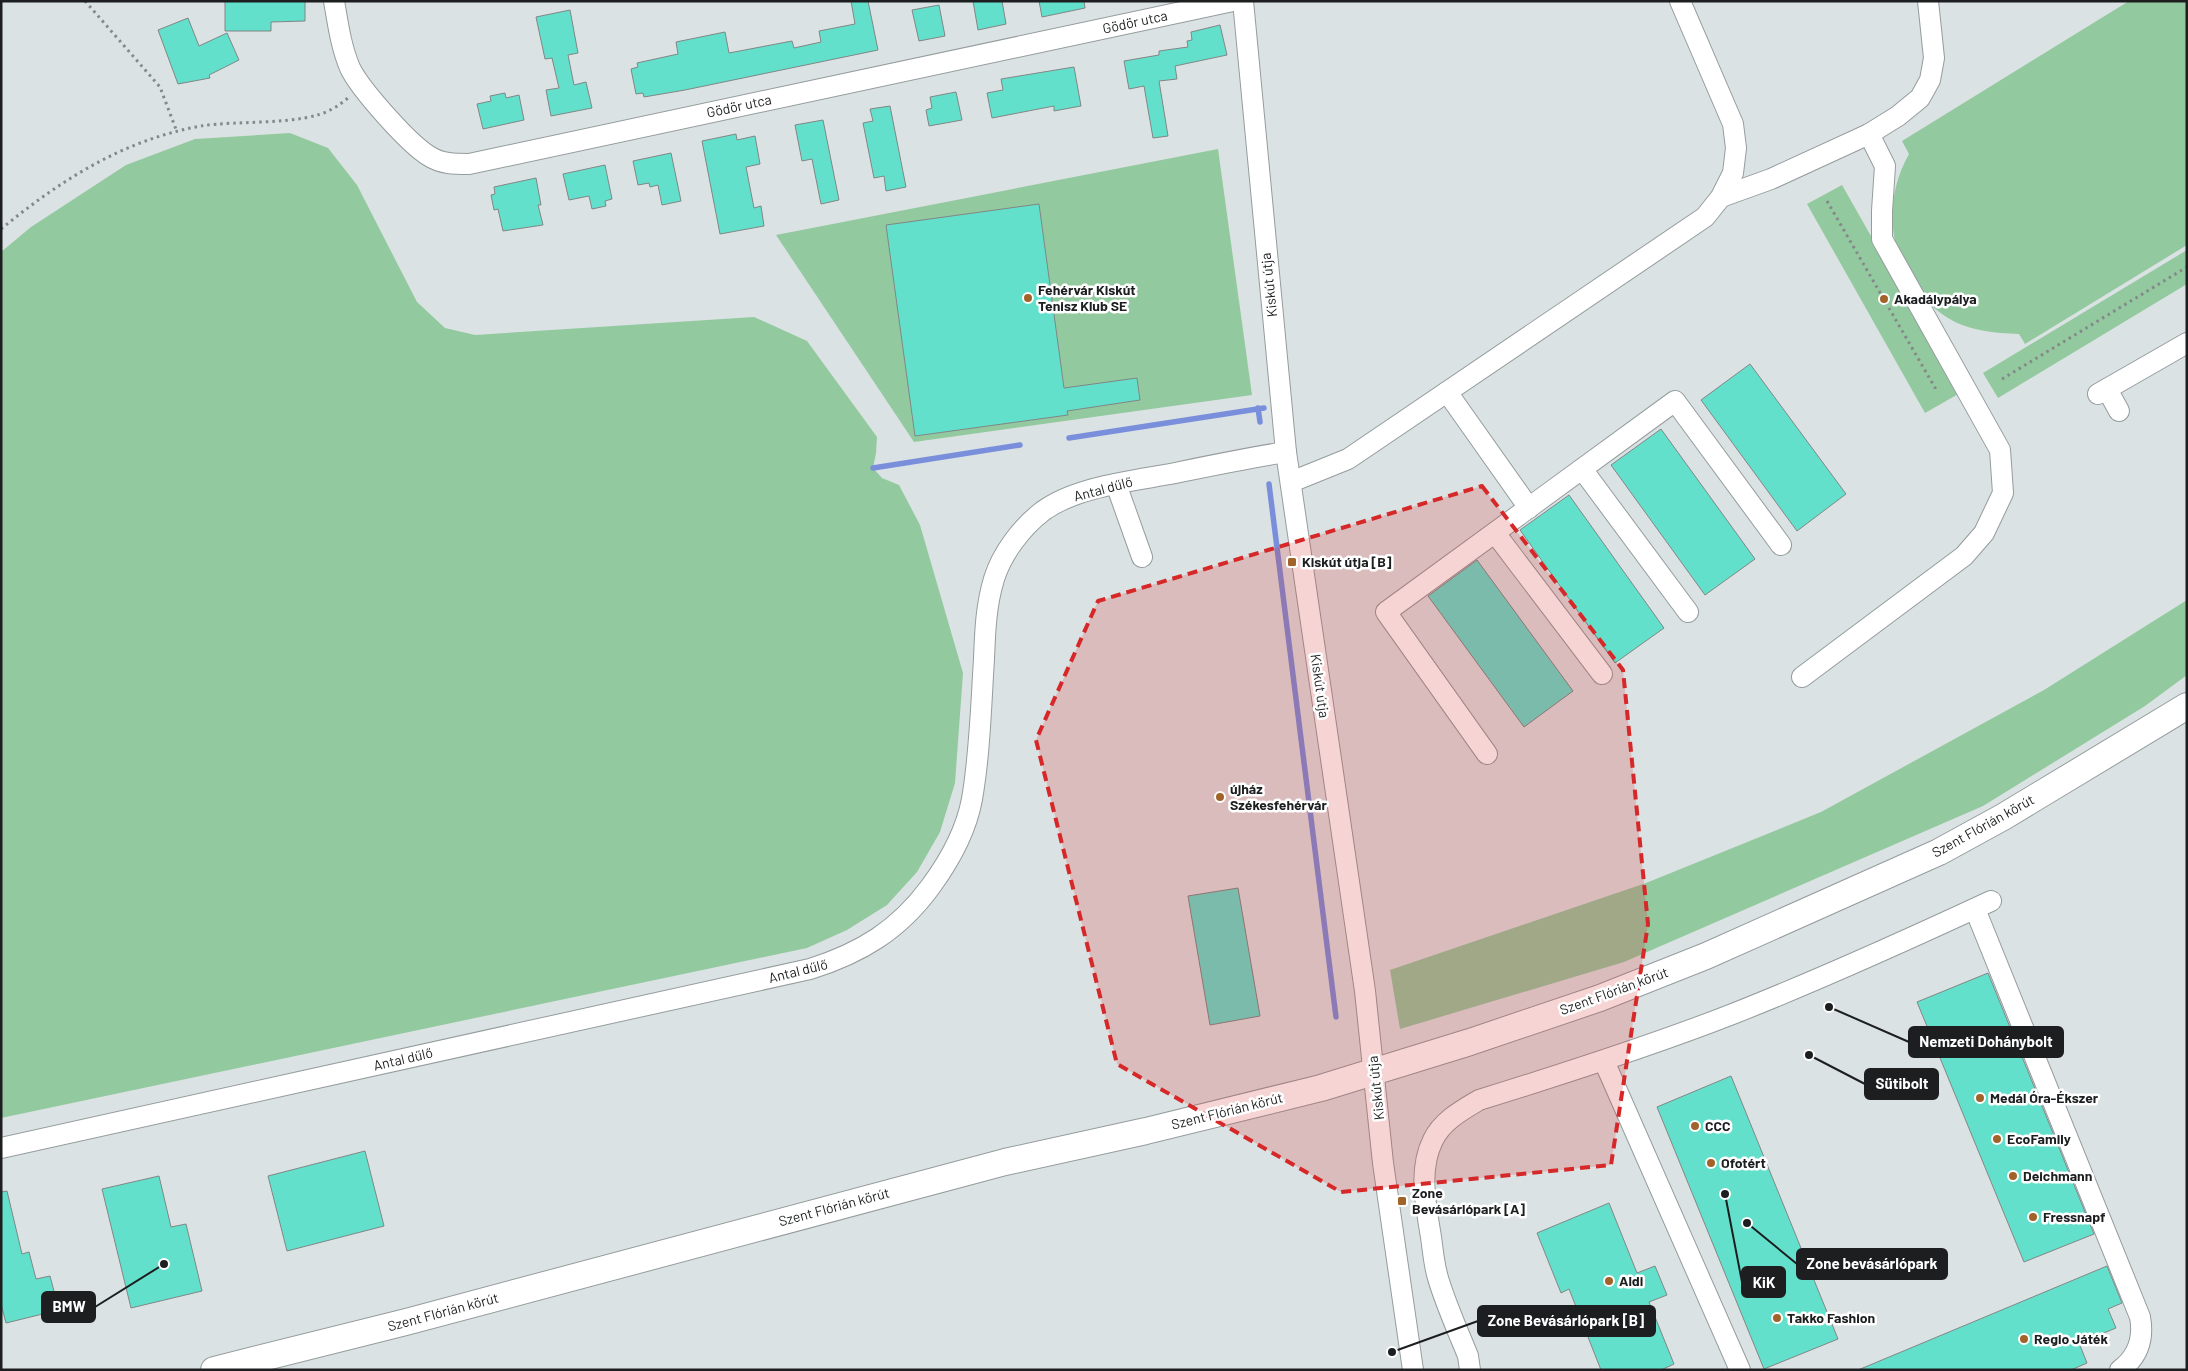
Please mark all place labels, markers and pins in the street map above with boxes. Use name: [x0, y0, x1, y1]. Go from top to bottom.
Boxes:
place label: Fehérvár Kiskút Tenisz Klub SE: [1038, 281, 1136, 314]
place label: Akadálypálya: [1894, 290, 1977, 307]
marker: Fehérvár Kiskút Tenisz Klub SE: [1022, 292, 1034, 304]
marker: Akadálypálya: [1878, 293, 1890, 305]
place label: Kiskút útja [B]: [1302, 553, 1392, 570]
marker: Kiskút útja [B]: [1286, 556, 1298, 568]
place label: újház Székesfehérvár: [1230, 780, 1327, 813]
marker: újház Székesfehérvár: [1214, 791, 1226, 803]
callout: Nemzeti Dohánybolt: [1909, 1027, 2063, 1057]
callout: Sütibolt: [1865, 1069, 1938, 1099]
place label: Medál Óra-Ékszer: [1990, 1089, 2099, 1106]
marker: Medál Óra-Ékszer: [1974, 1092, 1986, 1104]
place label: CCC: [1705, 1117, 1731, 1134]
marker: CCC: [1689, 1120, 1701, 1132]
place label: EcoFamily: [2007, 1130, 2071, 1147]
marker: EcoFamily: [1991, 1133, 2003, 1145]
place label: Ofotért: [1721, 1154, 1766, 1171]
marker: Ofotért: [1705, 1157, 1717, 1169]
place label: Deichmann: [2023, 1167, 2092, 1184]
marker: Deichmann: [2007, 1170, 2019, 1182]
place label: Zone Bevásárlópark [A]: [1412, 1184, 1525, 1217]
marker: Zone Bevásárlópark [A]: [1396, 1195, 1408, 1207]
place label: Fressnapf: [2043, 1208, 2106, 1225]
marker: Fressnapf: [2027, 1211, 2039, 1223]
callout: Zone bevásárlópark: [1797, 1249, 1947, 1279]
callout: KiK: [1742, 1267, 1785, 1297]
place label: Aldi: [1619, 1272, 1643, 1289]
marker: Aldi: [1603, 1275, 1615, 1287]
callout: BMW: [42, 1292, 95, 1322]
callout: Zone Bevásárlópark [B]: [1478, 1306, 1655, 1336]
place label: Takko Fashion: [1787, 1309, 1875, 1326]
marker: Takko Fashion: [1771, 1312, 1783, 1324]
place label: Regio Játék: [2034, 1330, 2108, 1347]
marker: Regio Játék: [2018, 1333, 2030, 1345]

